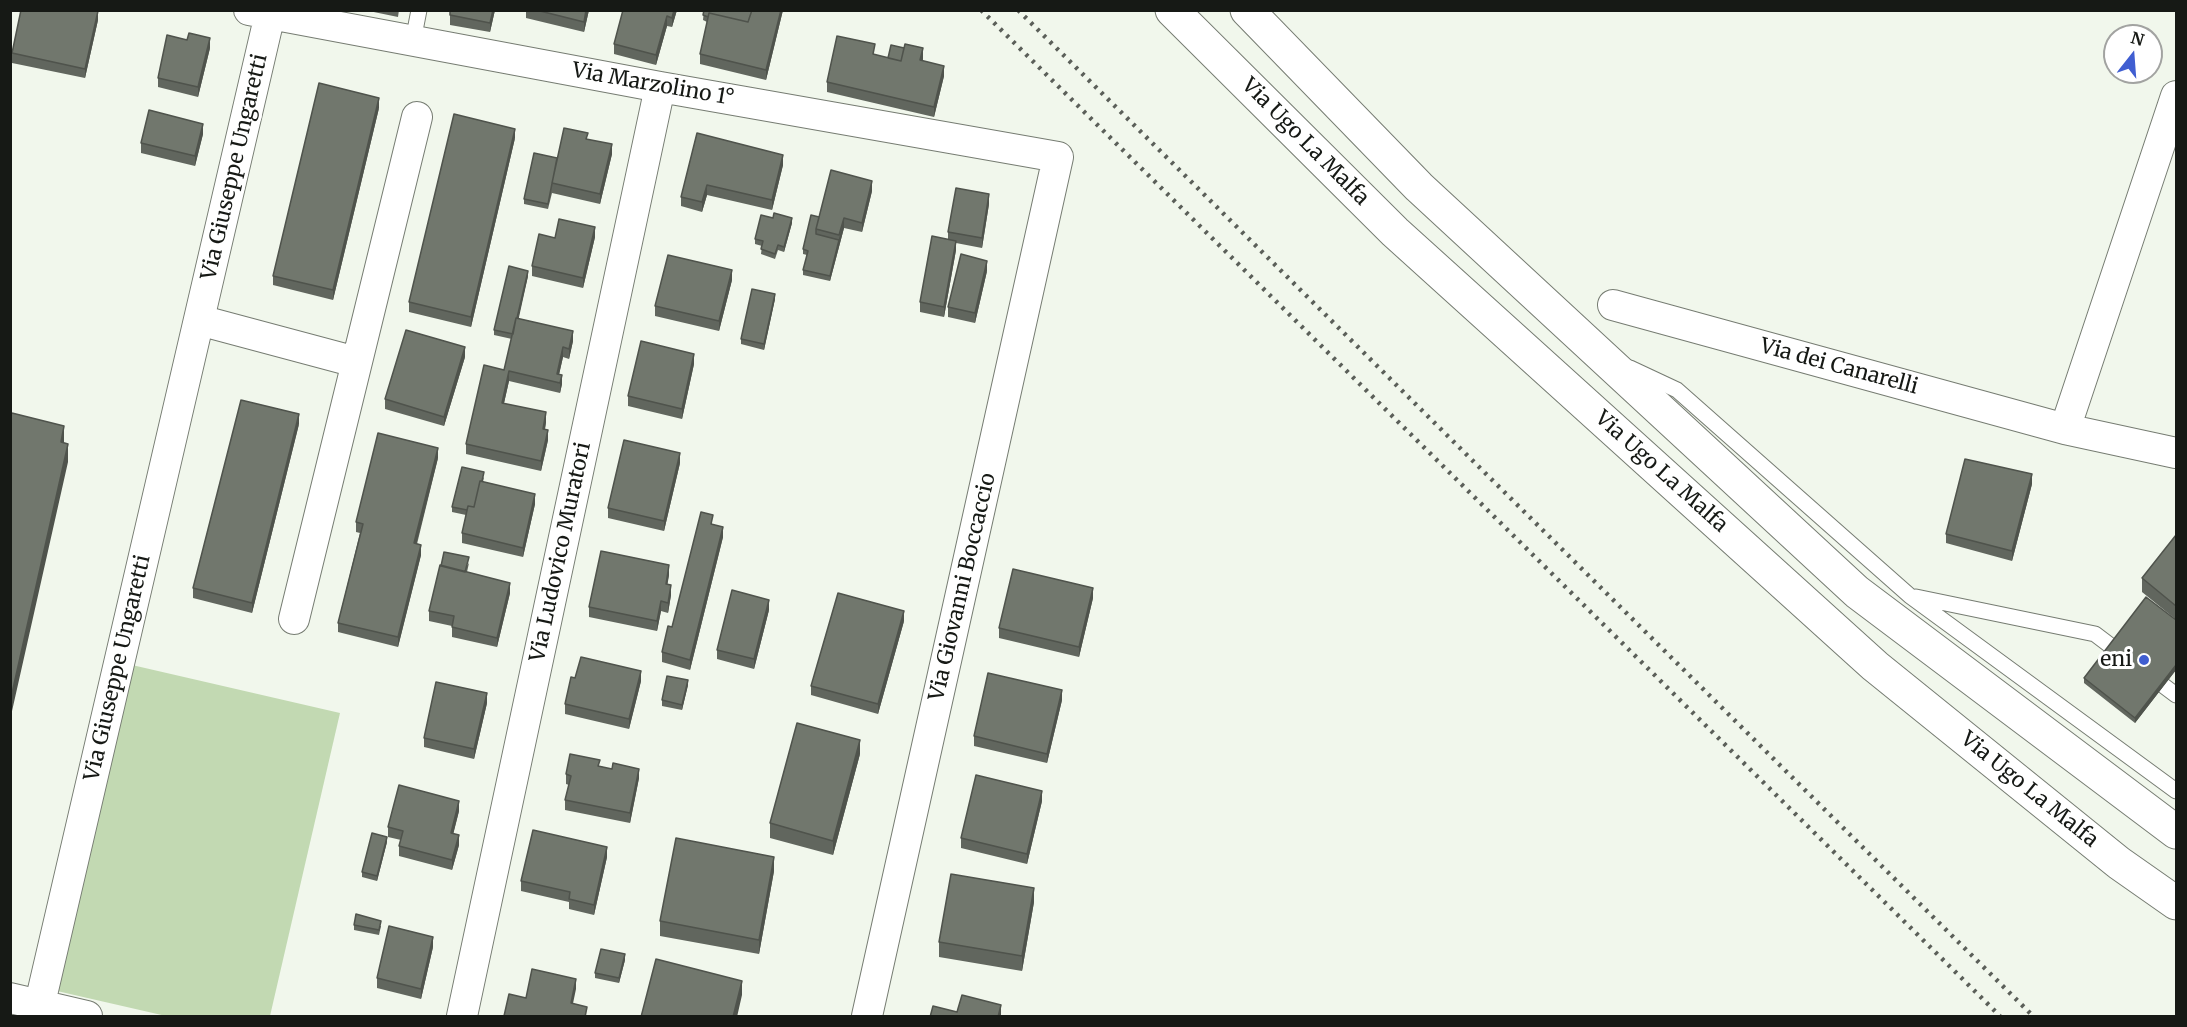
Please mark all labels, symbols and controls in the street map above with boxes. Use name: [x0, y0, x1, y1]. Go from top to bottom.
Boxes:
north arrow: [2103, 24, 2163, 84]
text: N: [2129, 27, 2147, 50]
street label: Via Giuseppe Ungaretti: [197, 51, 273, 283]
street label: Via Marzolino 1°: [570, 58, 736, 112]
street label: Via Ugo La Malfa: [1236, 73, 1374, 211]
street label: Via dei Canarelli: [1757, 334, 1921, 400]
street label: Via Ugo La Malfa: [1590, 406, 1732, 538]
street label: Via Ludovico Muratori: [525, 440, 597, 664]
street label: Via Giovanni Boccaccio: [925, 471, 1001, 703]
street label: Via Giuseppe Ungaretti: [80, 552, 156, 784]
place label: eni: [2100, 647, 2132, 673]
marker: eni: [2137, 653, 2151, 667]
street label: Via Ugo La Malfa: [1955, 727, 2103, 853]

